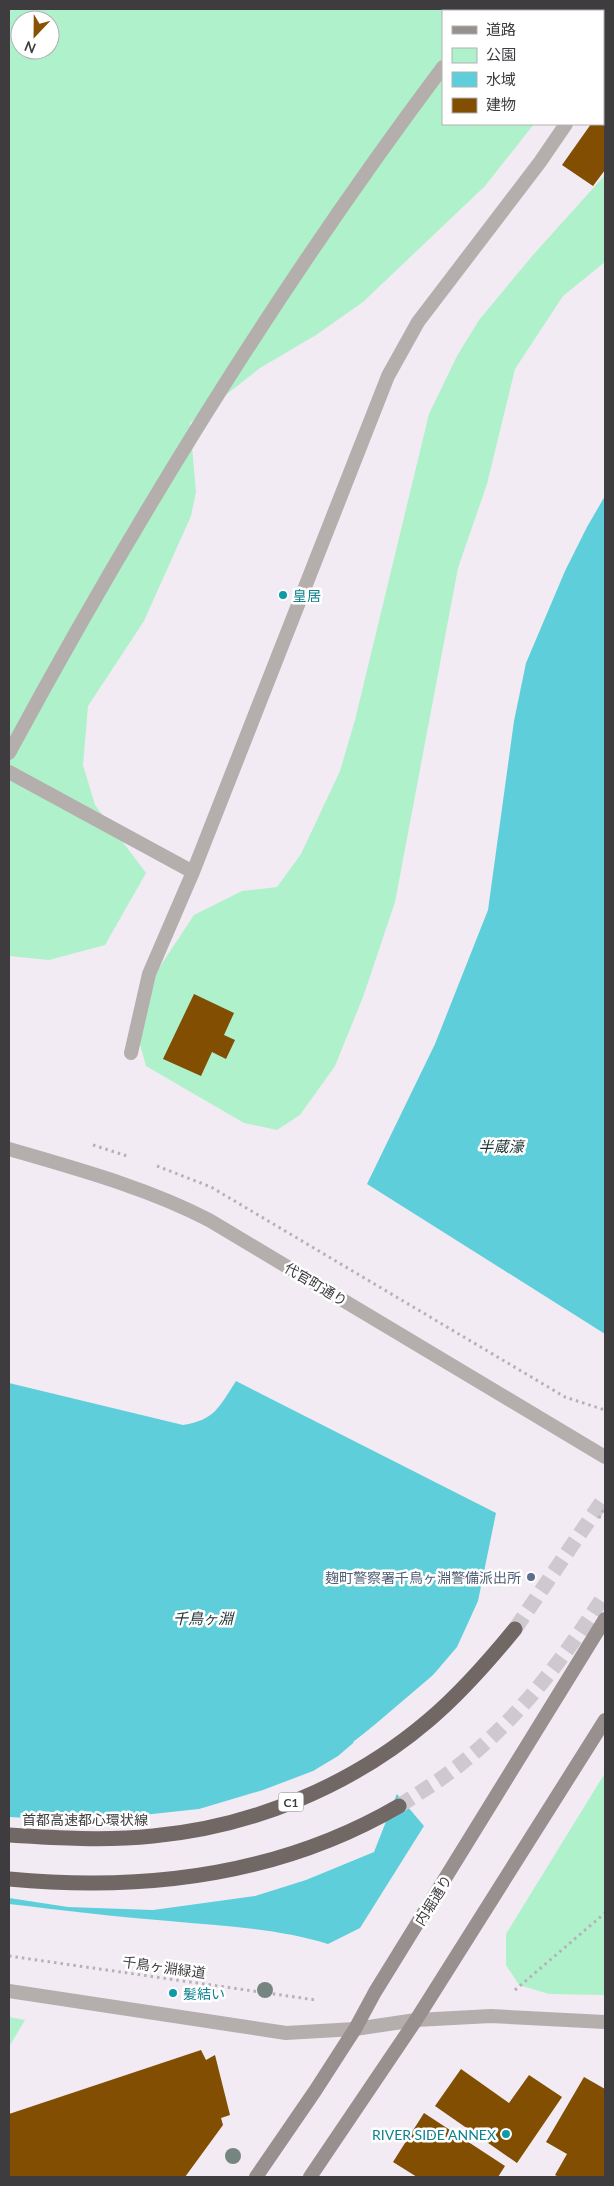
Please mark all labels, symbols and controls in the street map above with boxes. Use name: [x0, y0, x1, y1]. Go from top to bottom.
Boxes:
north arrow: [10, 10, 60, 60]
legend: [442, 10, 604, 125]
text: 道路: [486, 20, 516, 38]
text: N: [22, 38, 38, 57]
text: 公園: [486, 45, 516, 63]
text: 水域: [486, 70, 516, 88]
text: 建物: [486, 95, 516, 113]
place label: 皇居: [293, 587, 321, 604]
marker: 皇居: [277, 589, 289, 601]
water label: 半蔵濠: [478, 1137, 526, 1155]
street label: 代官町通り: [282, 1259, 350, 1309]
place label: 麹町警察署千鳥ヶ淵警備派出所: [325, 1569, 521, 1586]
marker: 麹町警察署千鳥ヶ淵警備派出所: [525, 1571, 537, 1583]
water label: 千鳥ヶ淵: [173, 1609, 235, 1627]
road number: C1: [278, 1792, 304, 1811]
street label: 首都高速都心環状線: [22, 1811, 148, 1828]
street label: 内堀通り: [411, 1872, 455, 1928]
street label: 千鳥ヶ淵緑道: [121, 1953, 207, 1981]
place label: 髪結い: [183, 1985, 225, 2002]
marker: 髪結い: [167, 1987, 179, 1999]
place label: RIVER SIDE ANNEX: [372, 2126, 496, 2143]
marker: RIVER SIDE ANNEX: [500, 2128, 512, 2140]

